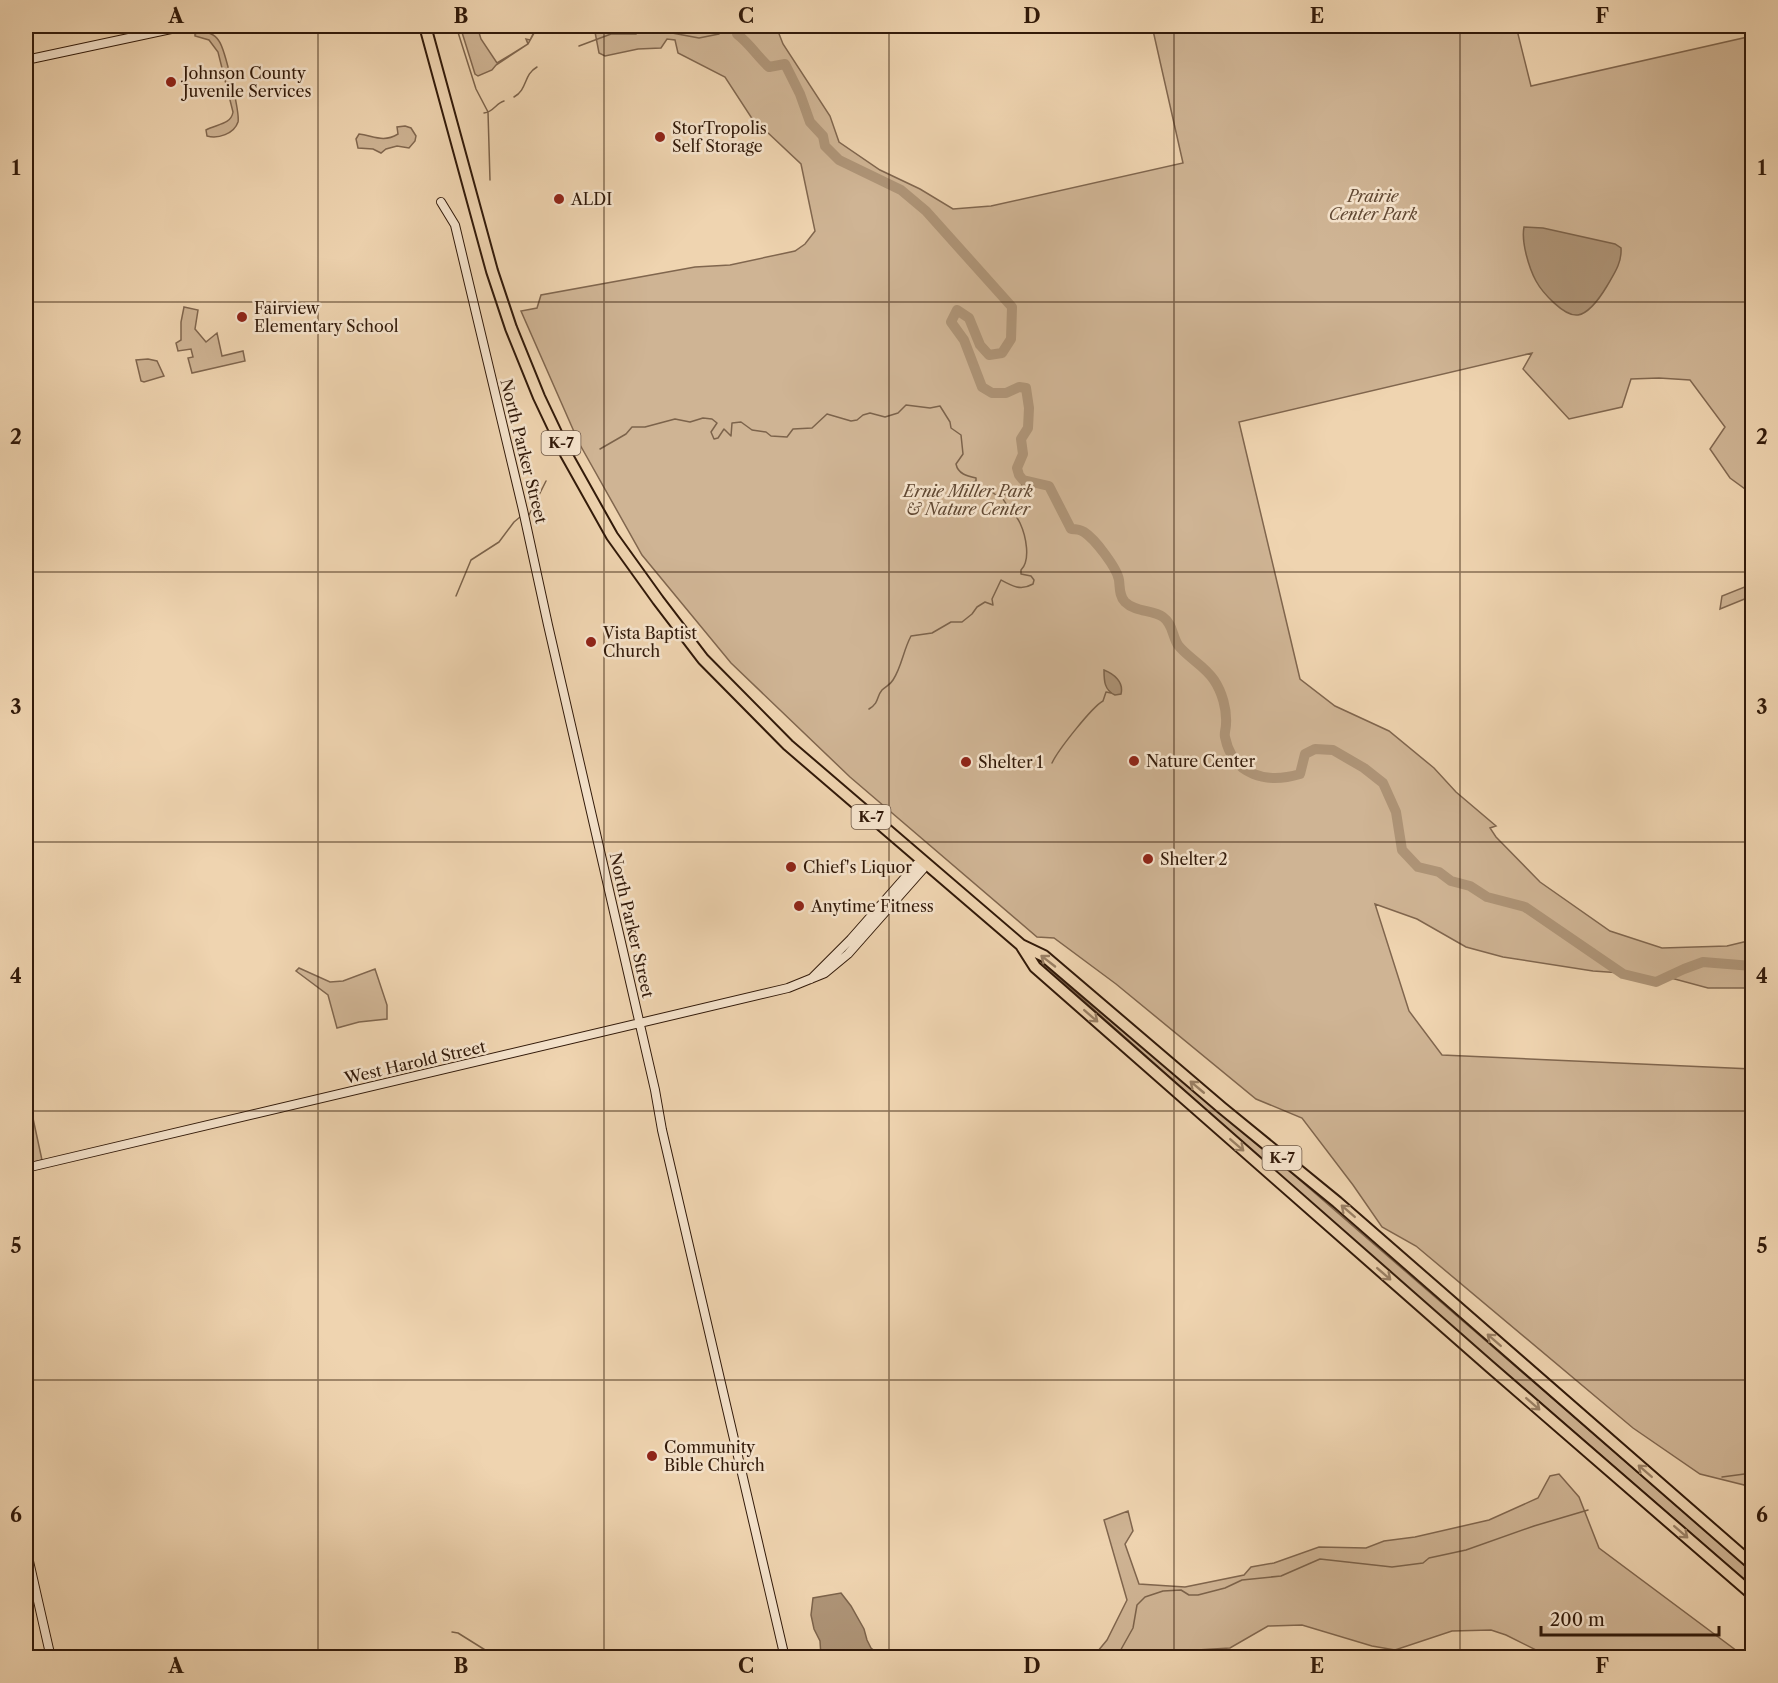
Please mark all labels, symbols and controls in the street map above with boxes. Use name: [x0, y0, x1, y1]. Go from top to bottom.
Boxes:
text: A: [167, 4, 184, 28]
text: B: [454, 4, 469, 28]
text: C: [738, 4, 754, 28]
text: D: [1023, 4, 1041, 28]
text: E: [1310, 4, 1324, 28]
text: F: [1595, 4, 1609, 28]
place label: Johnson County Juvenile Services: [180, 63, 311, 101]
marker: Johnson County Juvenile Services: [164, 75, 178, 89]
place label: StorTropolis Self Storage: [672, 118, 767, 156]
marker: StorTropolis Self Storage: [653, 130, 667, 144]
text: 1: [12, 156, 21, 180]
text: 1: [1758, 156, 1767, 180]
park label: Prairie Center Park: [1329, 186, 1418, 224]
place label: ALDI: [570, 189, 612, 209]
marker: ALDI: [552, 192, 566, 206]
place label: Fairview Elementary School: [254, 298, 399, 336]
marker: Fairview Elementary School: [235, 310, 249, 324]
street label: North Parker Street: [496, 377, 552, 526]
text: 2: [10, 425, 22, 449]
text: 2: [1756, 425, 1768, 449]
road number: K-7: [542, 431, 580, 455]
park label: Ernie Miller Park & Nature Center: [901, 481, 1033, 519]
place label: Vista Baptist Church: [602, 623, 697, 661]
marker: Vista Baptist Church: [584, 635, 598, 649]
text: 3: [10, 695, 22, 719]
text: 3: [1756, 695, 1768, 719]
place label: Nature Center: [1146, 751, 1255, 771]
place label: Shelter 1: [978, 752, 1044, 772]
marker: Nature Center: [1127, 754, 1141, 768]
marker: Shelter 1: [959, 755, 973, 769]
road number: K-7: [852, 805, 890, 829]
place label: Shelter 2: [1160, 849, 1228, 869]
street label: North Parker Street: [606, 850, 659, 1000]
marker: Shelter 2: [1141, 852, 1155, 866]
place label: Chief's Liquor: [803, 857, 912, 877]
marker: Chief's Liquor: [784, 860, 798, 874]
place label: Anytime Fitness: [810, 896, 934, 916]
marker: Anytime Fitness: [792, 899, 806, 913]
one-way arrow: [1041, 954, 1057, 967]
text: 4: [10, 964, 22, 988]
text: 4: [1756, 964, 1768, 988]
one-way arrow: [1083, 1009, 1098, 1023]
street label: West Harold Street: [341, 1036, 488, 1088]
one-way arrow: [1189, 1080, 1205, 1093]
one-way arrow: [1229, 1138, 1244, 1152]
road number: K-7: [1262, 1146, 1302, 1170]
one-way arrow: [1340, 1204, 1355, 1218]
text: 5: [10, 1234, 22, 1258]
text: 5: [1756, 1234, 1768, 1258]
one-way arrow: [1376, 1267, 1391, 1281]
one-way arrow: [1487, 1333, 1502, 1347]
one-way arrow: [1525, 1398, 1541, 1411]
place label: Community Bible Church: [664, 1437, 765, 1475]
marker: Community Bible Church: [645, 1449, 659, 1463]
one-way arrow: [1638, 1464, 1653, 1478]
text: 6: [10, 1503, 22, 1527]
text: 6: [1756, 1503, 1768, 1527]
one-way arrow: [1673, 1525, 1688, 1539]
scale bar: [1541, 1599, 1720, 1637]
text: 200 m: [1550, 1609, 1605, 1631]
text: A: [167, 1654, 184, 1678]
text: B: [454, 1654, 469, 1678]
text: C: [738, 1654, 754, 1678]
text: D: [1023, 1654, 1041, 1678]
text: E: [1310, 1654, 1324, 1678]
text: F: [1595, 1654, 1609, 1678]

